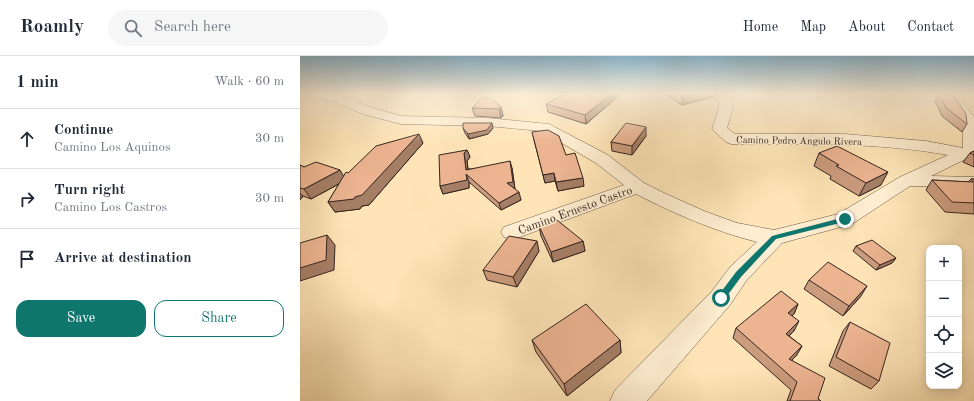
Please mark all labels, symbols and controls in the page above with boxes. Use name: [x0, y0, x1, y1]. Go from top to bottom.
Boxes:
search box: [108, 10, 388, 46]
icon: search: [122, 17, 144, 39]
text: Roamly: [20, 18, 84, 37]
text: Search here: [154, 20, 231, 35]
text: Home: [743, 20, 778, 34]
text: Map: [800, 20, 826, 34]
text: About: [848, 20, 885, 34]
text: Contact: [907, 20, 954, 34]
text: 1 min: [16, 74, 59, 91]
text: Walk · 60 m: [215, 75, 284, 88]
text: Continue: [54, 123, 113, 138]
icon: ahead: [16, 128, 38, 150]
text: 30 m: [255, 132, 284, 145]
street label: Camino Pedro Angulo Rivera: [736, 135, 862, 147]
text: Camino Los Aquinos: [54, 141, 171, 154]
text: Turn right: [54, 183, 125, 198]
street label: Camino Ernesto Castro: [517, 185, 634, 237]
icon: right: [16, 188, 38, 210]
text: 30 m: [255, 192, 284, 205]
text: Camino Los Castros: [54, 201, 167, 214]
route end: [836, 210, 854, 228]
map controls: [926, 245, 962, 389]
button: +: [926, 245, 962, 281]
icon: arrive: [16, 248, 38, 270]
text: Arrive at destination: [54, 251, 192, 266]
button: −: [926, 281, 962, 317]
route start: [712, 289, 730, 307]
button: Save: [16, 300, 146, 337]
button: Share: [154, 300, 284, 337]
button: locate: [926, 317, 962, 353]
button: layers: [926, 353, 962, 389]

